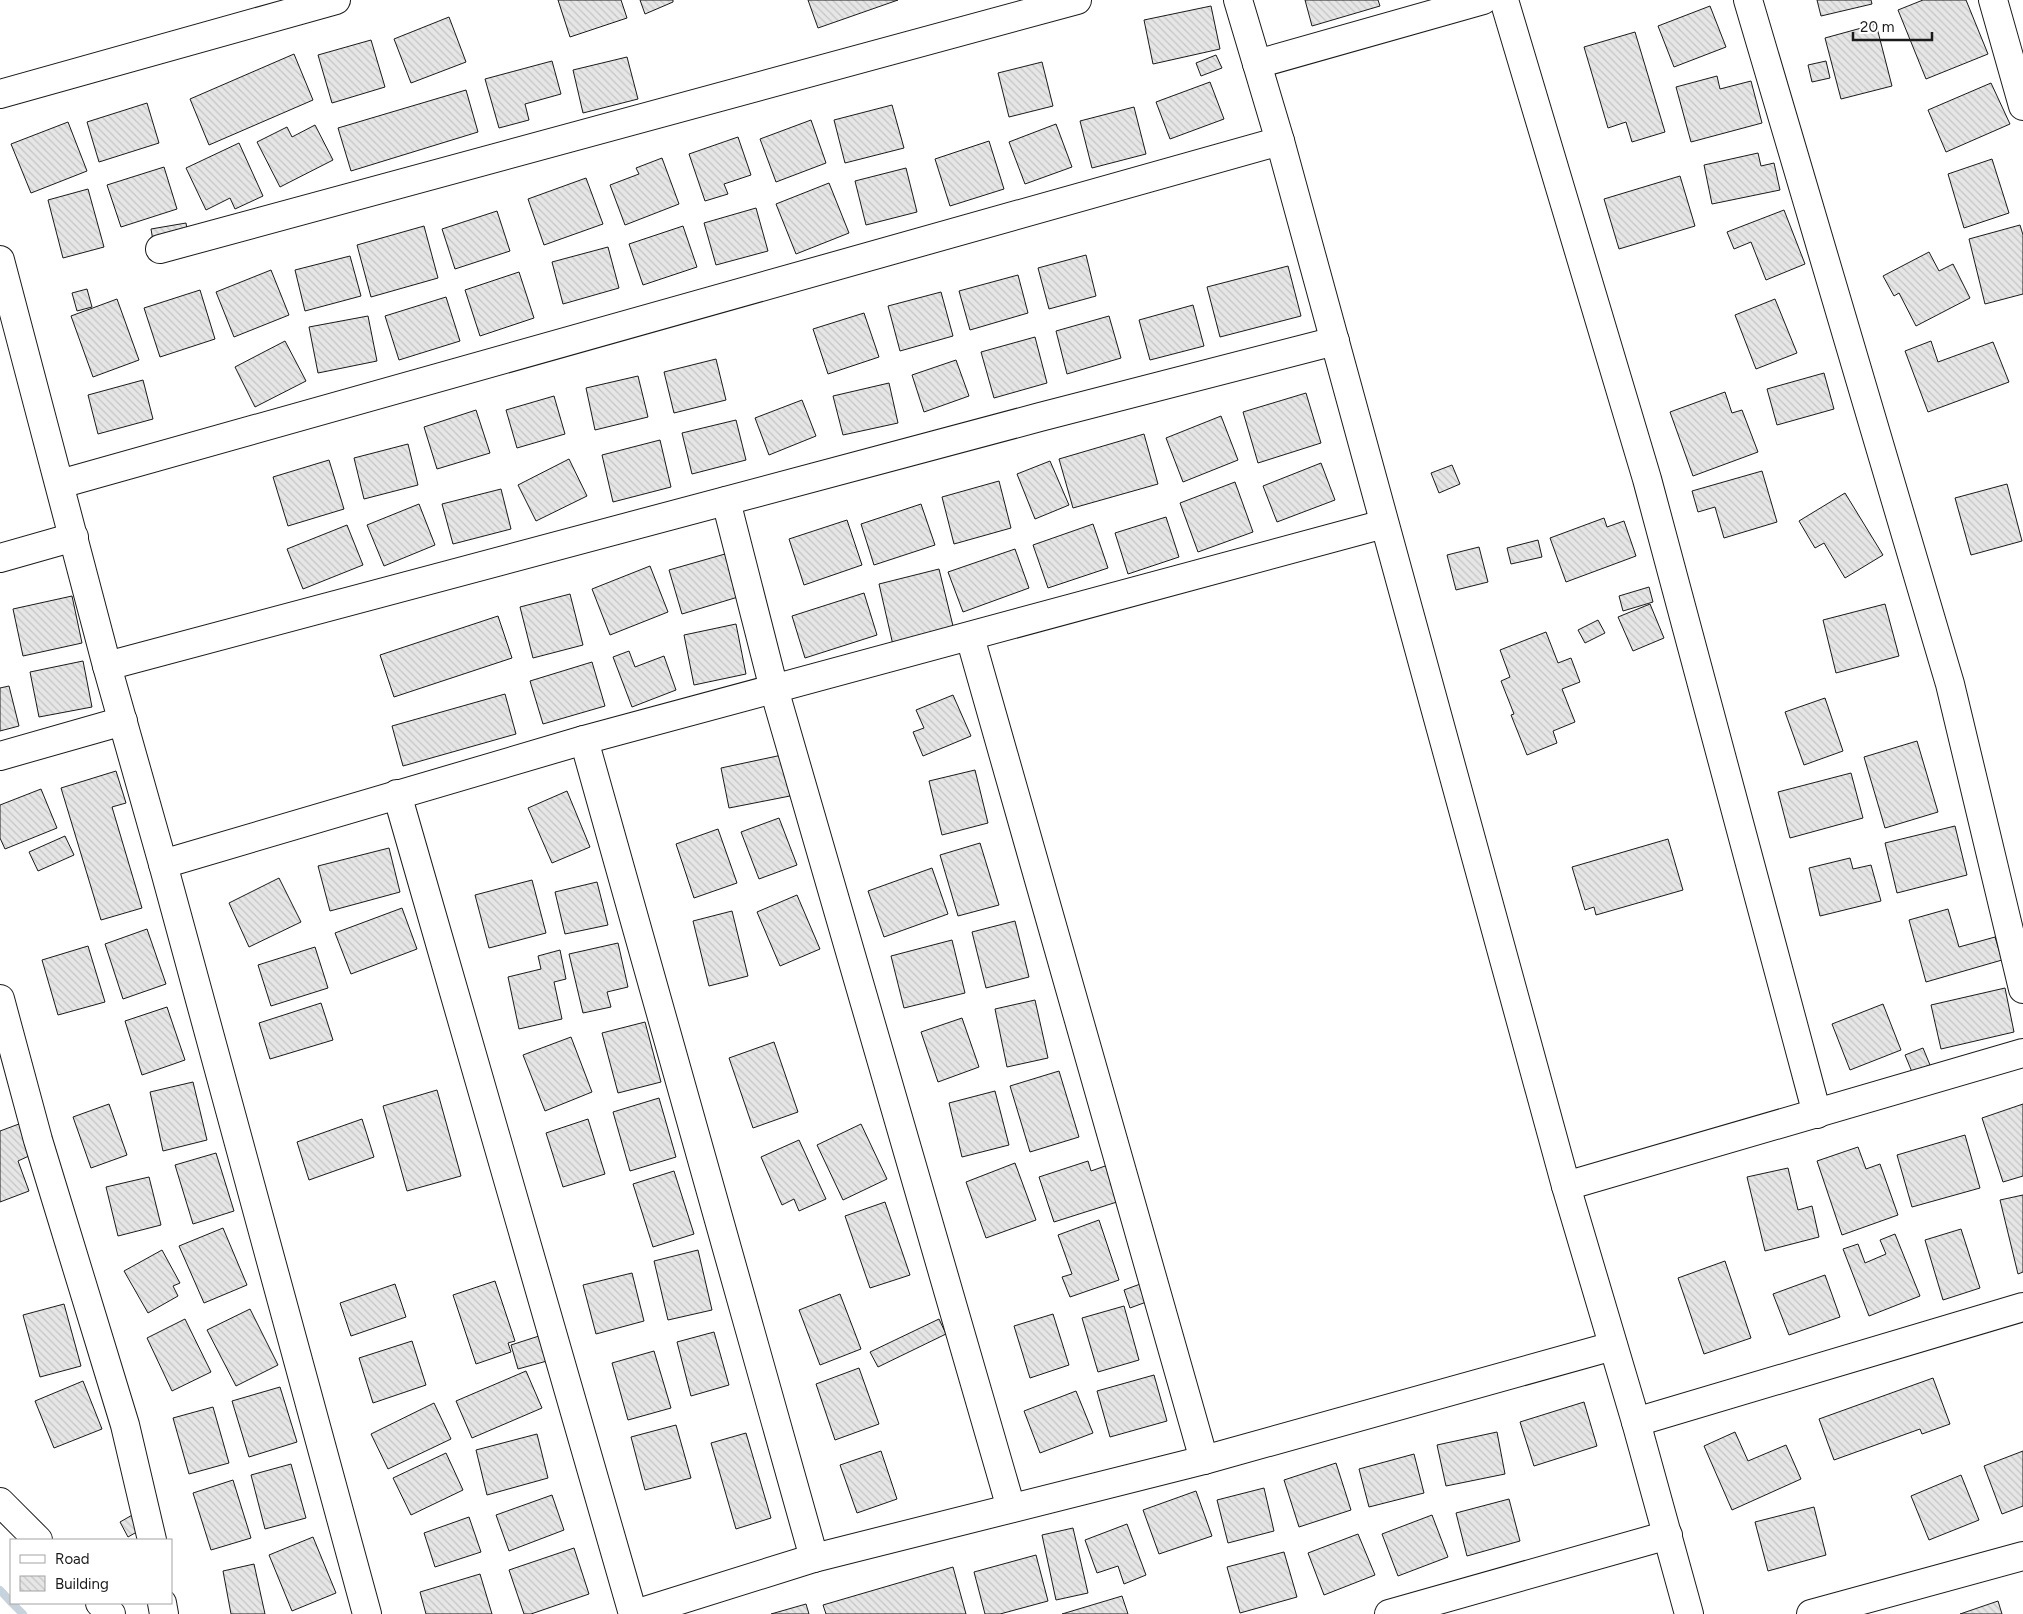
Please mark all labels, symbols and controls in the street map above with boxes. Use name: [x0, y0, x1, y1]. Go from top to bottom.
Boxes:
scale bar: [1853, 10, 1932, 42]
text: 20 m: [1860, 18, 1894, 36]
legend: [10, 1539, 172, 1604]
text: Road: [55, 1550, 90, 1568]
text: Building: [55, 1575, 109, 1593]

